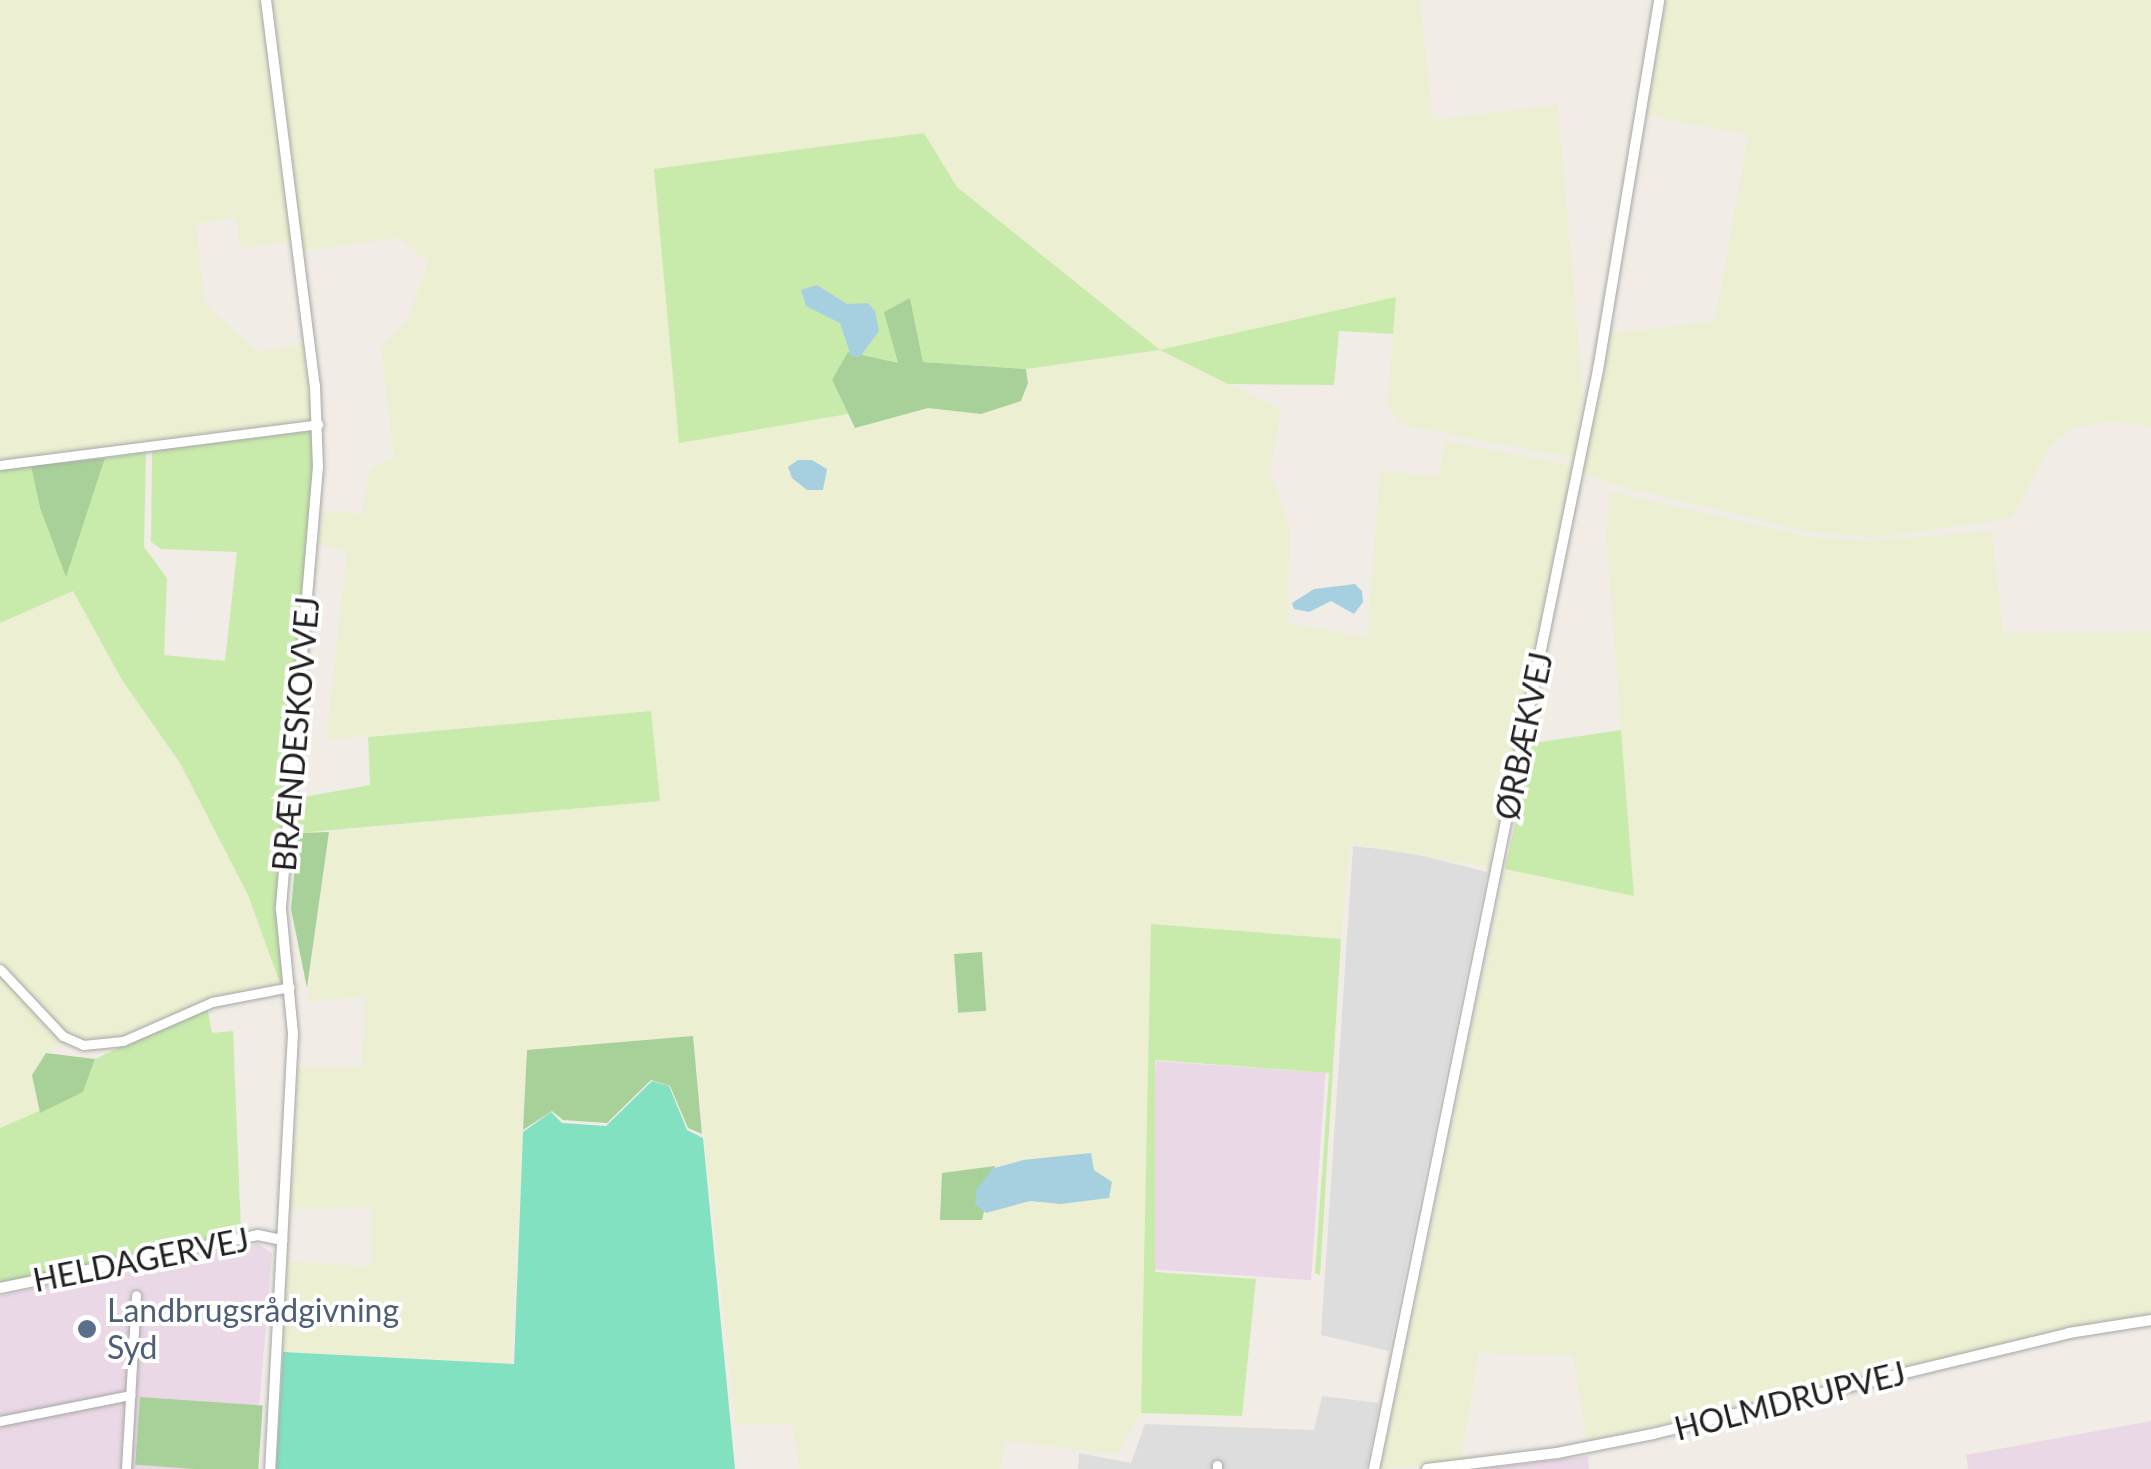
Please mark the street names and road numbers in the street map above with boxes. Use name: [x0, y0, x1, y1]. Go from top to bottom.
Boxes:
street label: BRÆNDESKOVVEJ: [265, 595, 327, 873]
street label: ØRBÆKVEJ: [1488, 649, 1560, 823]
street label: HELDAGERVEJ: [30, 1220, 252, 1300]
street label: HOLMDRUPVEJ: [1671, 1354, 1909, 1448]

